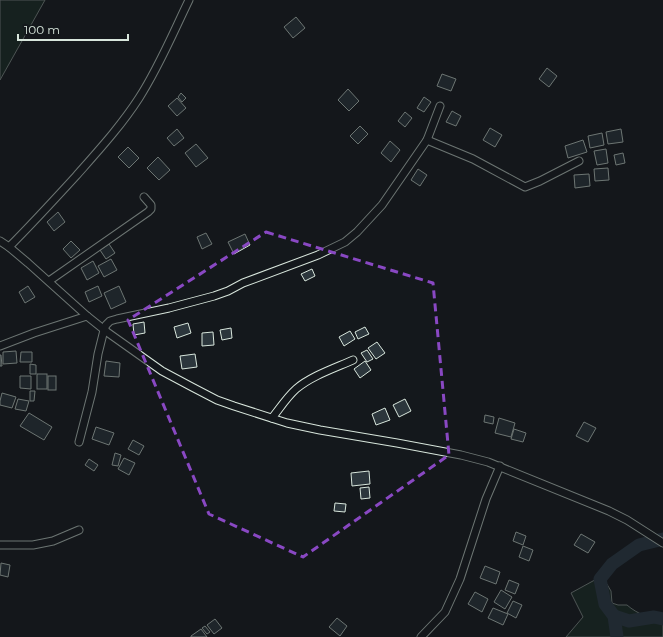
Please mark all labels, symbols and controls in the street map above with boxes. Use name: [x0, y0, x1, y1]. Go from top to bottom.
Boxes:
scale bar: [18, 16, 128, 42]
text: 100 m: [24, 22, 60, 37]

